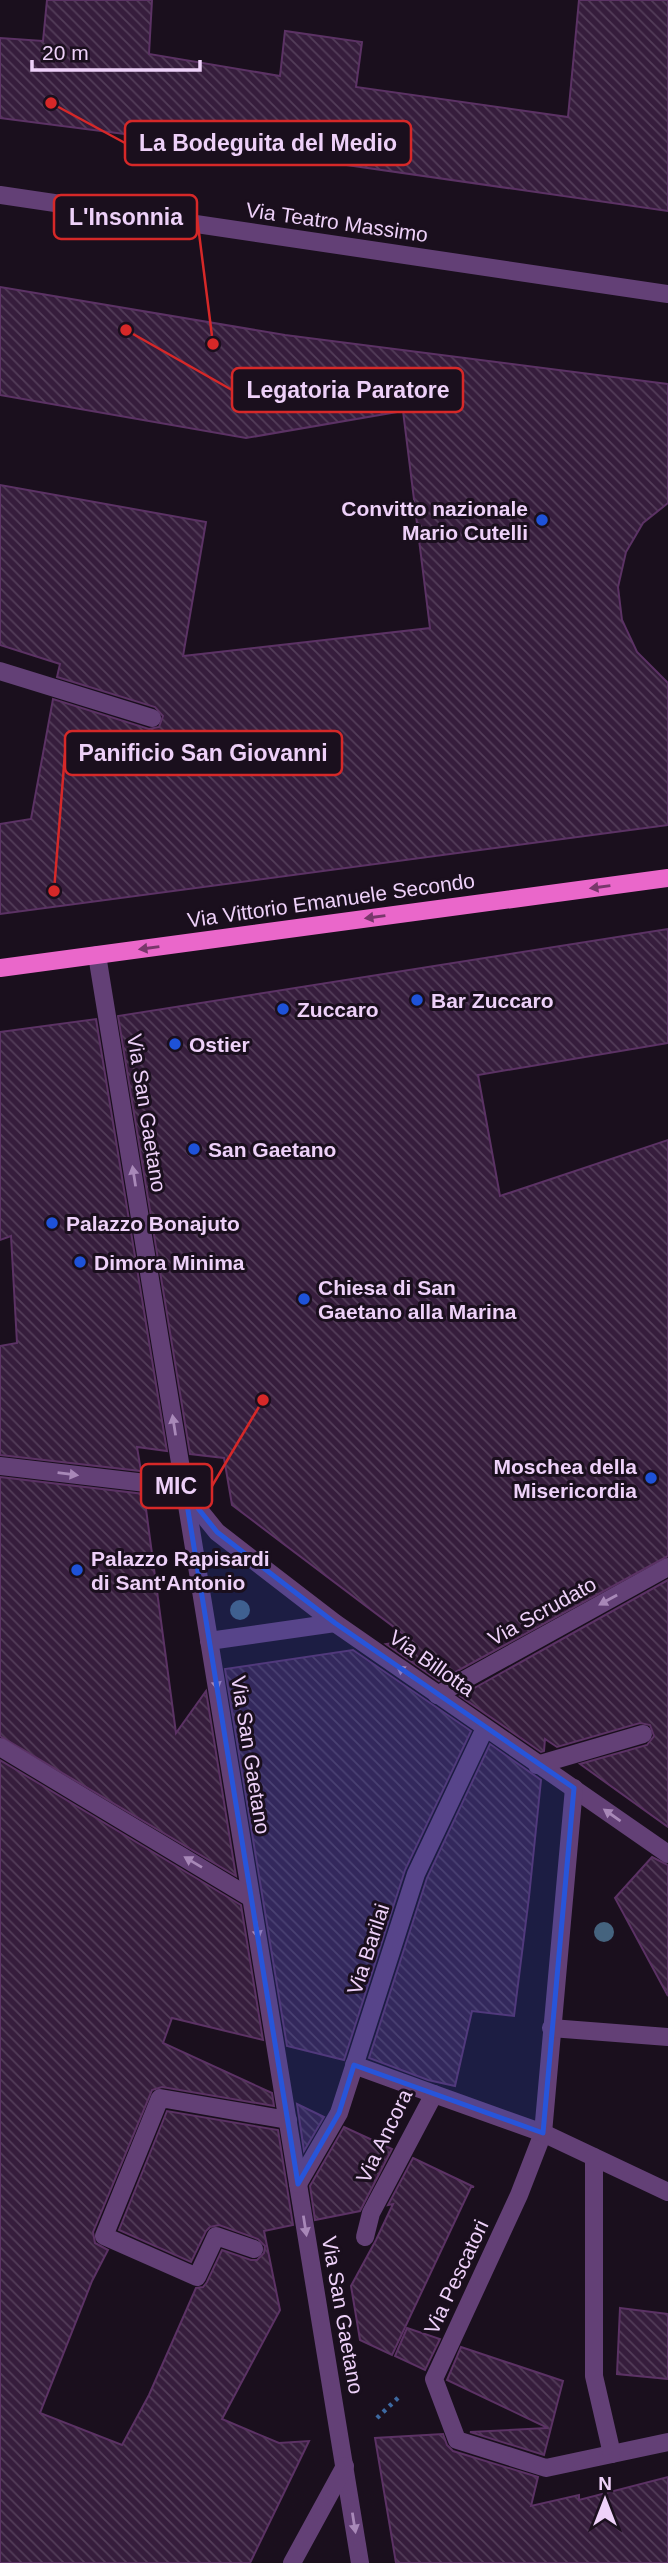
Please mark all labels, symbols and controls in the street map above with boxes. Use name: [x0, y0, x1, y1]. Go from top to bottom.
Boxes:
scale bar: [32, 28, 200, 72]
text: 20 m: [42, 41, 89, 64]
callout: La Bodeguita del Medio: [125, 121, 411, 165]
text: La Bodeguita del Medio: [139, 130, 397, 156]
callout: L'Insonnia: [54, 195, 197, 239]
street label: Via Teatro Massimo: [244, 198, 430, 246]
text: L'Insonnia: [69, 204, 183, 230]
callout: Legatoria Paratore: [232, 368, 463, 412]
text: Legatoria Paratore: [246, 377, 450, 403]
place label: Convitto nazionale Mario Cutelli: [341, 497, 528, 544]
marker: Convitto nazionale Mario Cutelli: [534, 512, 550, 528]
callout: Panificio San Giovanni: [65, 731, 342, 775]
text: Panificio San Giovanni: [78, 740, 328, 766]
street label: Via Vittorio Emanuele Secondo: [186, 868, 476, 932]
one-way arrow: [589, 882, 611, 893]
one-way arrow: [364, 912, 386, 923]
one-way arrow: [138, 942, 160, 953]
place label: Bar Zuccaro: [431, 989, 554, 1012]
marker: Bar Zuccaro: [409, 992, 425, 1008]
place label: Zuccaro: [297, 998, 379, 1021]
marker: Zuccaro: [275, 1001, 291, 1017]
street label: Via San Gaetano: [123, 1032, 171, 1194]
place label: Ostier: [189, 1033, 250, 1056]
marker: Ostier: [167, 1036, 183, 1052]
place label: San Gaetano: [208, 1138, 336, 1161]
marker: San Gaetano: [186, 1141, 202, 1157]
one-way arrow: [128, 1165, 139, 1187]
place label: Palazzo Bonajuto: [66, 1212, 240, 1235]
marker: Palazzo Bonajuto: [44, 1215, 60, 1231]
place label: Dimora Minima: [94, 1251, 245, 1274]
marker: Dimora Minima: [72, 1254, 88, 1270]
place label: Chiesa di San Gaetano alla Marina: [318, 1276, 517, 1323]
marker: Chiesa di San Gaetano alla Marina: [296, 1291, 312, 1307]
one-way arrow: [168, 1414, 179, 1436]
place label: Moschea della Misericordia: [493, 1455, 637, 1502]
callout: MIC: [141, 1464, 212, 1508]
one-way arrow: [57, 1468, 79, 1479]
marker: Moschea della Misericordia: [643, 1470, 659, 1486]
text: MIC: [155, 1473, 197, 1499]
place label: Palazzo Rapisardi di Sant'Antonio: [91, 1547, 270, 1594]
marker: Palazzo Rapisardi di Sant'Antonio: [69, 1562, 85, 1578]
street label: Via Scrudato: [484, 1572, 600, 1650]
one-way arrow: [599, 1594, 618, 1606]
street label: Via Billotta: [385, 1625, 479, 1701]
one-way arrow: [396, 1665, 414, 1679]
one-way arrow: [211, 1669, 222, 1691]
street label: Via San Gaetano: [227, 1674, 275, 1836]
one-way arrow: [603, 1808, 621, 1822]
one-way arrow: [183, 1856, 202, 1869]
street label: Via Barilai: [343, 1901, 393, 1997]
one-way arrow: [252, 1918, 263, 1940]
street label: Via Ancora: [351, 2085, 417, 2187]
one-way arrow: [300, 2215, 311, 2237]
street label: Via Pescatori: [420, 2216, 492, 2338]
street label: Via San Gaetano: [318, 2234, 368, 2396]
north arrow: [570, 2465, 640, 2535]
text: N: [598, 2473, 612, 2494]
one-way arrow: [349, 2512, 360, 2534]

